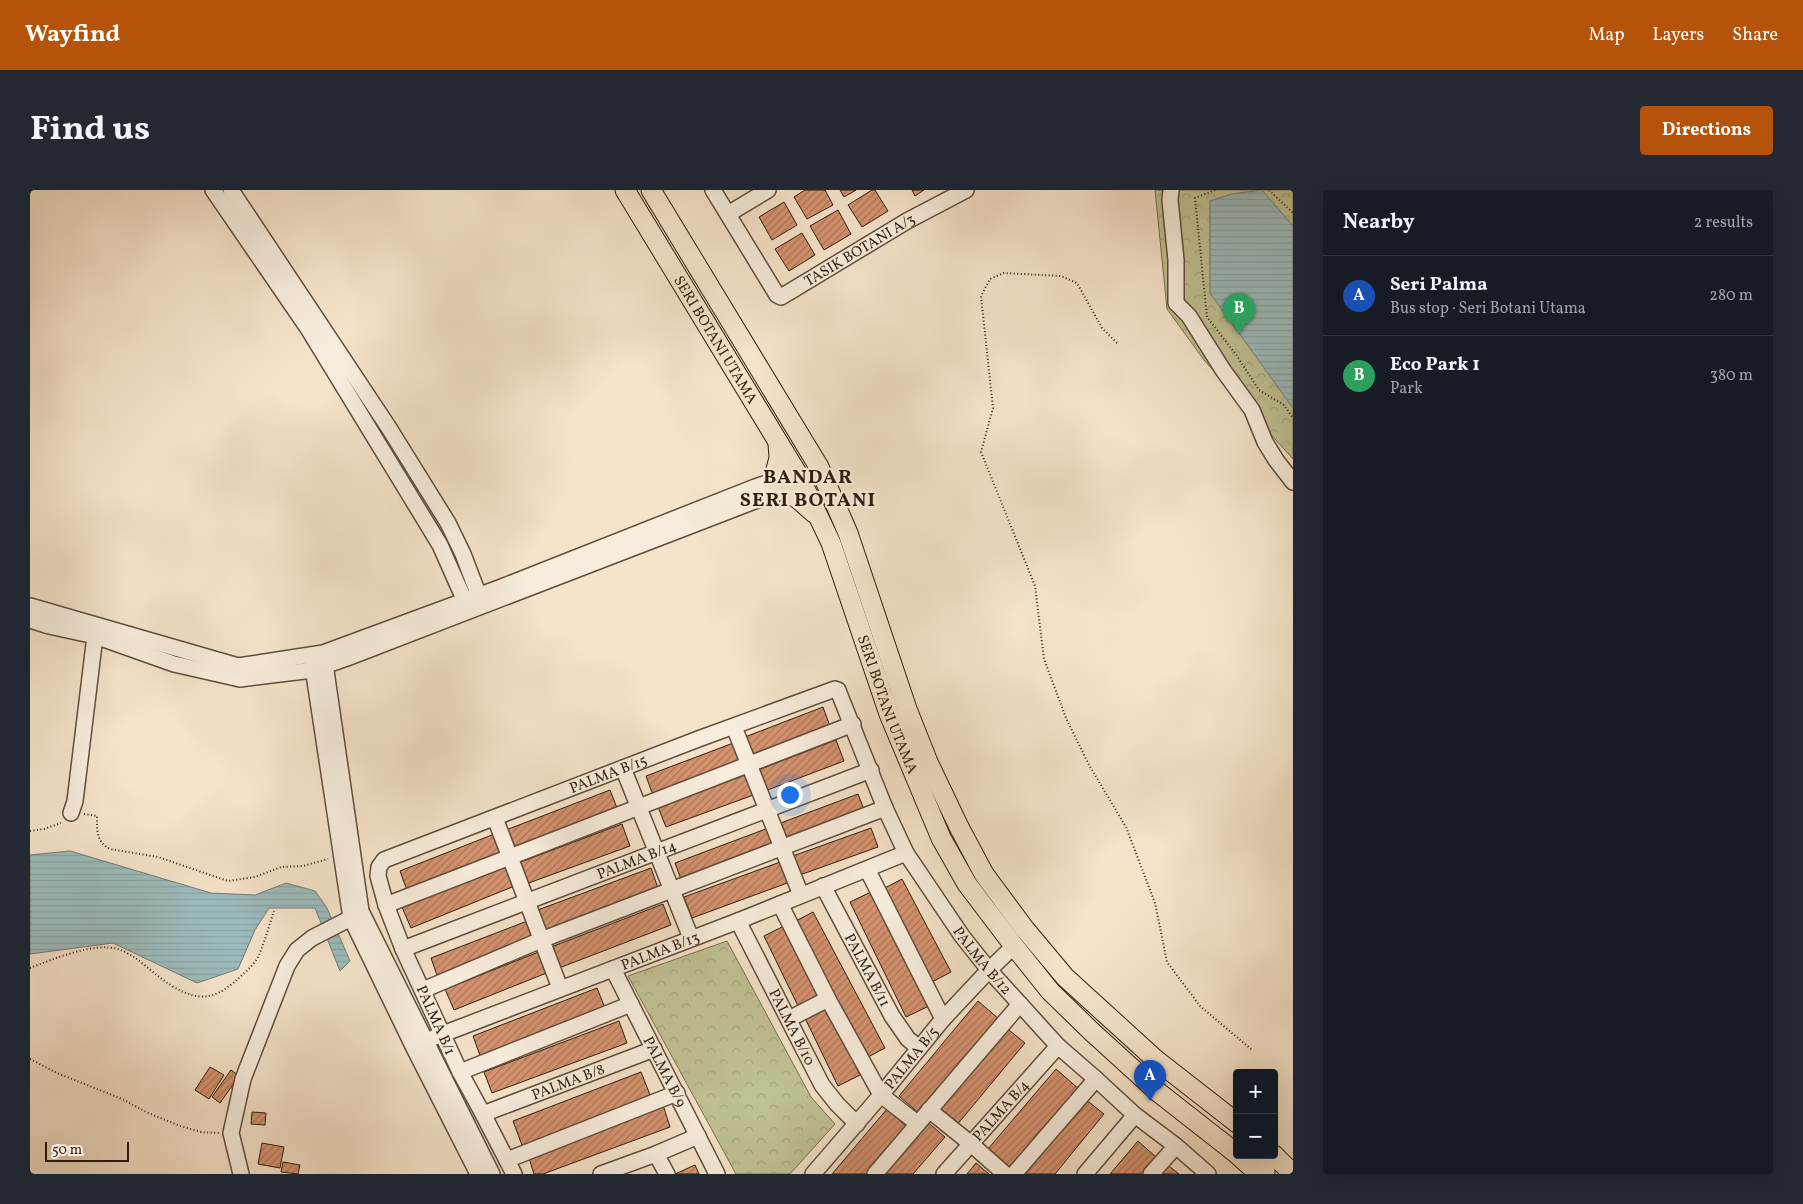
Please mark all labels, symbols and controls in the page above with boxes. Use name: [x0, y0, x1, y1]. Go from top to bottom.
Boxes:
text: Wayfind: [25, 18, 120, 52]
text: Map: [1588, 23, 1624, 48]
text: Layers: [1652, 23, 1704, 48]
text: Share: [1732, 23, 1778, 48]
text: Find us: [30, 106, 150, 154]
button: Directions: [1640, 106, 1773, 155]
text: Nearby: [1343, 208, 1414, 237]
street label: TASIK BOTANI A/3: [801, 210, 919, 293]
text: 2 results: [1694, 212, 1753, 234]
street label: SERI BOTANI UTAMA: [667, 272, 762, 409]
text: Seri Palma: [1390, 272, 1488, 298]
text: A: [1353, 285, 1365, 307]
text: 280 m: [1709, 285, 1753, 307]
pin: B: [1223, 293, 1255, 334]
text: Bus stop · Seri Botani Utama: [1390, 298, 1586, 320]
text: Eco Park 1: [1390, 352, 1480, 378]
text: B: [1354, 365, 1364, 387]
text: 380 m: [1710, 365, 1753, 387]
text: Park: [1390, 378, 1423, 400]
district label: BANDAR SERI BOTANI: [740, 464, 876, 515]
street label: SERI BOTANI UTAMA: [851, 633, 922, 778]
street label: PALMA B/15: [567, 751, 651, 800]
your location: [777, 782, 803, 808]
street label: PALMA B/14: [594, 836, 680, 886]
street label: PALMA B/12: [947, 923, 1016, 1000]
street label: PALMA B/13: [618, 928, 703, 977]
street label: PALMA B/11: [838, 930, 894, 1011]
street label: PALMA B/1: [410, 982, 459, 1059]
street label: PALMA B/10: [762, 986, 819, 1070]
street label: PALMA B/5: [880, 1023, 944, 1095]
street label: PALMA B/9: [637, 1033, 691, 1112]
street label: PALMA B/8: [529, 1060, 608, 1106]
pin: A: [1134, 1060, 1166, 1101]
map controls: [1233, 1069, 1278, 1159]
button: +: [1233, 1069, 1278, 1114]
street label: PALMA B/4: [968, 1076, 1035, 1147]
button: −: [1233, 1114, 1278, 1159]
scale bar: [45, 1139, 129, 1162]
text: 50 m: [52, 1141, 82, 1160]

